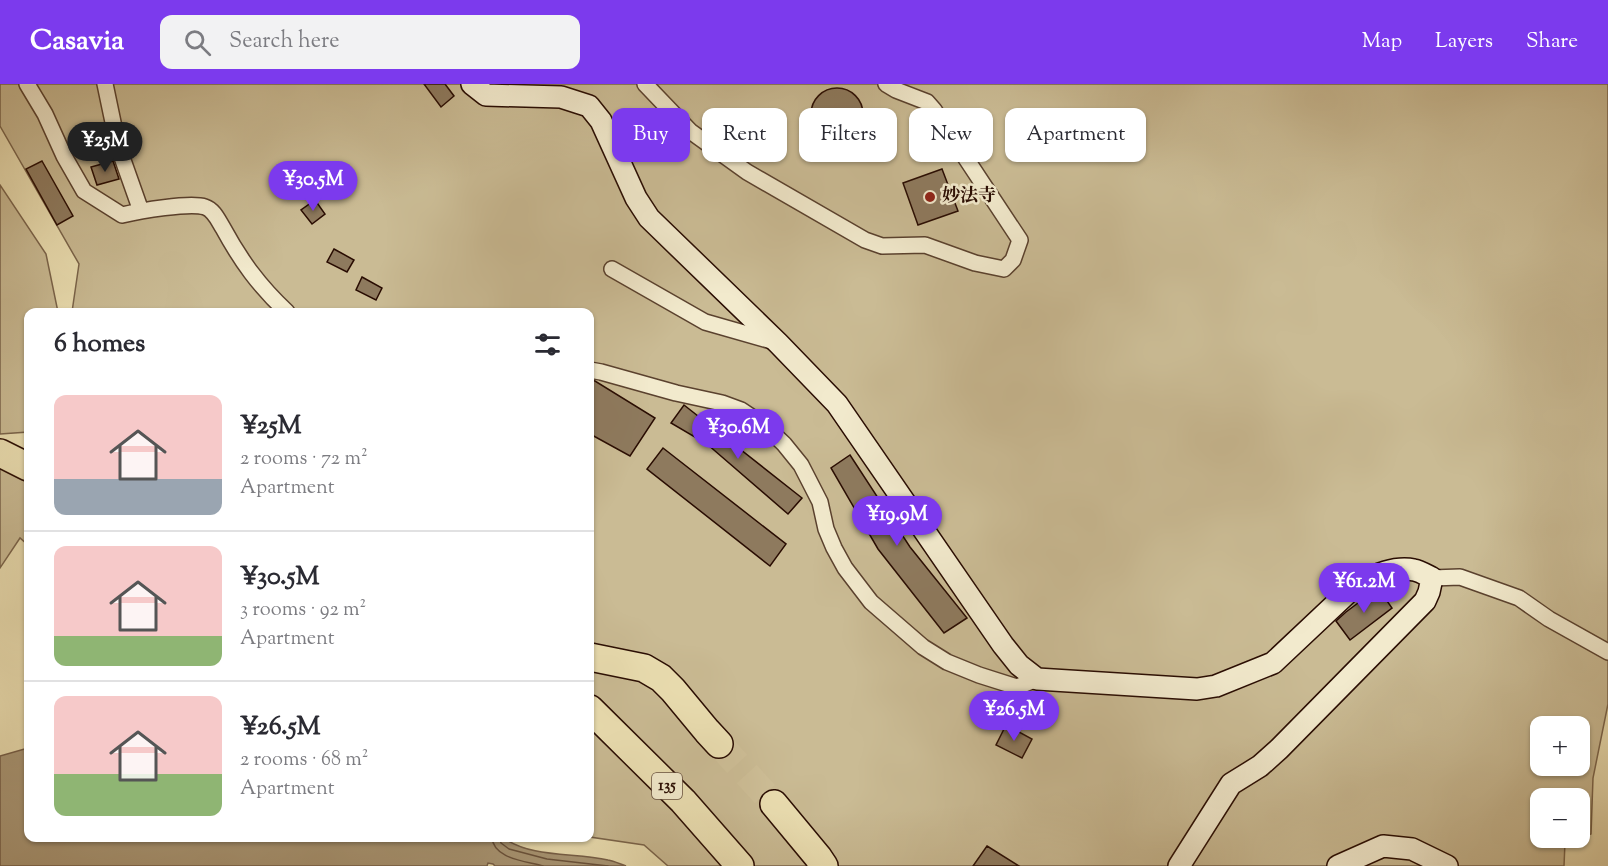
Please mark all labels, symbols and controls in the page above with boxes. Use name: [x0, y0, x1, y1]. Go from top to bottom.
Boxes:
search box: [160, 15, 580, 69]
text: Casavia: [30, 22, 124, 62]
icon: search: [181, 26, 214, 59]
text: Search here: [229, 26, 339, 58]
text: Map: [1362, 27, 1402, 57]
text: Layers: [1435, 27, 1493, 57]
text: Share: [1526, 27, 1578, 57]
chip: Buy: [612, 108, 690, 162]
chip: Rent: [702, 108, 787, 162]
chip: Filters: [799, 108, 897, 162]
chip: New: [909, 108, 993, 162]
chip: Apartment: [1005, 108, 1146, 162]
pin: ¥25M: [69, 122, 141, 173]
text: ¥25M: [81, 127, 129, 156]
pin: ¥30.5M: [264, 161, 362, 212]
text: ¥30.5M: [282, 166, 344, 195]
place label: 妙法寺: [942, 184, 996, 210]
marker: 妙法寺: [923, 190, 937, 204]
text: 6 homes: [54, 326, 145, 363]
icon: filters: [531, 328, 564, 361]
text: ¥25M: [240, 408, 301, 445]
pin: ¥30.6M: [689, 409, 787, 460]
text: ¥30.6M: [706, 414, 770, 443]
icon: home: [102, 419, 174, 491]
text: 2 rooms · 72 m²: [240, 445, 368, 474]
text: Apartment: [240, 474, 335, 503]
pin: ¥19.9M: [848, 496, 946, 547]
text: ¥19.9M: [866, 501, 928, 530]
text: ¥30.5M: [240, 559, 319, 596]
pin: ¥61.2M: [1315, 563, 1413, 614]
text: ¥61.2M: [1333, 568, 1395, 597]
icon: home: [102, 570, 174, 642]
text: 3 rooms · 92 m²: [240, 596, 366, 625]
text: Apartment: [240, 625, 335, 654]
pin: ¥26.5M: [965, 691, 1063, 742]
text: ¥26.5M: [983, 696, 1045, 725]
text: ¥26.5M: [240, 709, 320, 746]
map controls: [1530, 716, 1590, 848]
button: +: [1530, 716, 1590, 776]
icon: home: [102, 720, 174, 792]
text: 2 rooms · 68 m²: [240, 746, 368, 775]
road number: 135: [652, 773, 682, 799]
text: Apartment: [240, 775, 335, 804]
button: −: [1530, 788, 1590, 848]

